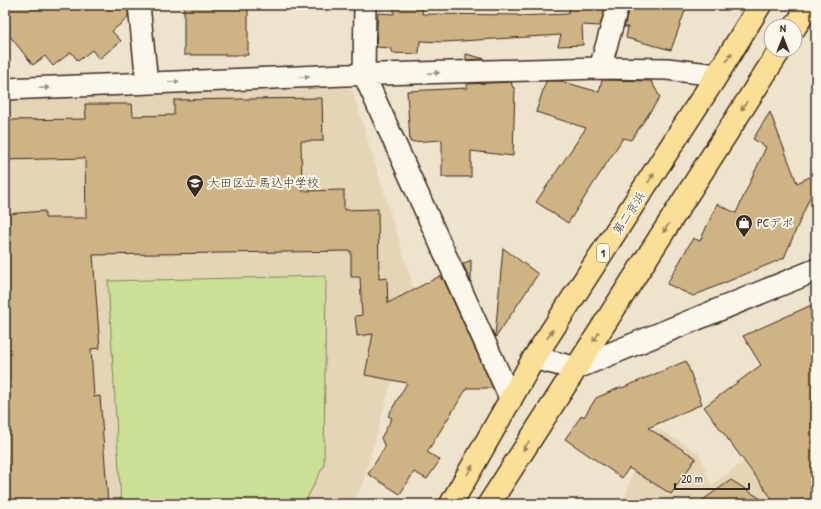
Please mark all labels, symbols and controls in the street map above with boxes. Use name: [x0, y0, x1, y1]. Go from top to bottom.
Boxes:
north arrow: [763, 18, 803, 58]
text: N: [780, 21, 786, 35]
one-way arrow: [725, 51, 732, 63]
one-way arrow: [428, 69, 440, 76]
one-way arrow: [298, 74, 311, 80]
one-way arrow: [168, 79, 180, 86]
one-way arrow: [38, 84, 50, 91]
one-way arrow: [740, 101, 748, 112]
school or university icon: 大田区立 馬込中学校: [185, 173, 205, 198]
one-way arrow: [647, 173, 655, 183]
place label: 大田区立 馬込中学校: [208, 174, 319, 191]
street label: 第二京浜: [608, 188, 649, 237]
shop icon: PCデポ: [734, 213, 754, 238]
place label: PCデポ: [757, 214, 793, 231]
one-way arrow: [663, 222, 670, 234]
road number: 1: [597, 244, 609, 262]
one-way arrow: [546, 329, 554, 339]
one-way arrow: [592, 332, 600, 342]
one-way arrow: [522, 441, 530, 452]
one-way arrow: [467, 464, 474, 476]
scale bar: [675, 465, 749, 491]
text: 20 m: [681, 470, 703, 487]

